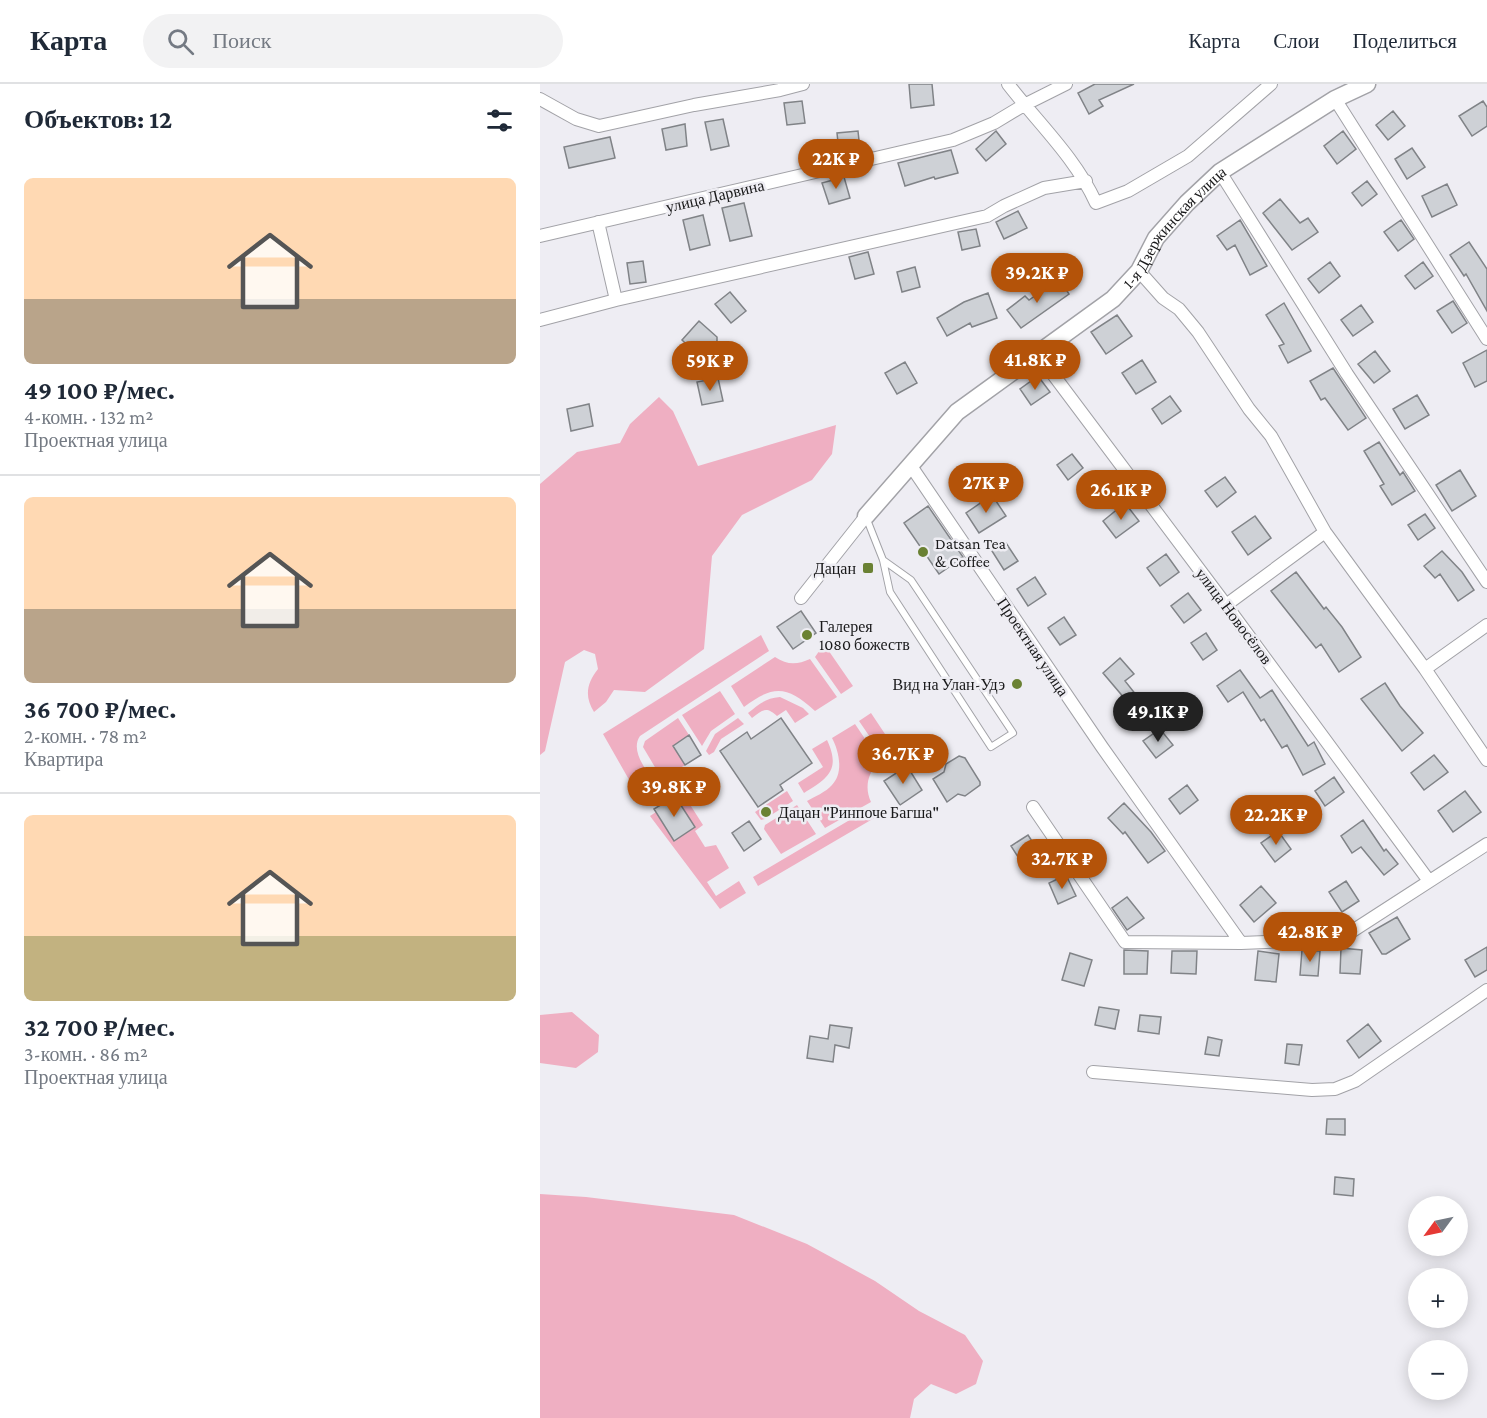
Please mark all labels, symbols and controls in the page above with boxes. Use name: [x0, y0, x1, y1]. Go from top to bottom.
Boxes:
search box: [143, 14, 563, 68]
text: Карта: [30, 25, 107, 56]
icon: search: [164, 25, 197, 58]
text: Поиск: [212, 28, 271, 53]
text: Карта: [1188, 29, 1240, 53]
text: Слои: [1273, 29, 1319, 53]
text: Поделиться: [1352, 29, 1457, 53]
icon: filters: [483, 104, 516, 137]
text: Объектов: 12: [24, 105, 172, 134]
pin: 22K ₽: [794, 139, 878, 190]
text: 22K ₽: [812, 147, 860, 169]
street label: 1-я Дзержинская улица: [1119, 162, 1229, 291]
street label: улица Дарвина: [664, 176, 766, 217]
icon: home: [216, 217, 324, 325]
pin: 39.2K ₽: [982, 253, 1092, 304]
text: 39.2K ₽: [1005, 261, 1069, 283]
pin: 41.8K ₽: [980, 340, 1090, 391]
pin: 59K ₽: [668, 341, 752, 392]
text: 41.8K ₽: [1003, 348, 1067, 370]
text: 59K ₽: [686, 349, 734, 371]
text: 49 100 ₽/мес.: [24, 376, 175, 405]
text: 4-комн. · 132 m²: [24, 406, 153, 428]
text: Проектная улица: [24, 429, 168, 451]
pin: 27K ₽: [944, 463, 1028, 514]
pin: 26.1K ₽: [1066, 470, 1176, 521]
text: 27K ₽: [962, 471, 1010, 493]
text: 26.1K ₽: [1090, 478, 1152, 500]
place label: Datsan Tea & Coffee: [935, 535, 1007, 570]
icon: home: [216, 536, 324, 644]
marker: Datsan Tea & Coffee: [916, 545, 930, 559]
place label: Дацан: [814, 560, 856, 578]
marker: Дацан: [861, 561, 875, 575]
street label: улица Новосёлов: [1192, 565, 1276, 668]
street label: Проектная улица: [993, 595, 1072, 700]
place label: Галерея 1080 божеств: [819, 618, 910, 653]
marker: Галерея 1080 божеств: [800, 628, 814, 642]
place label: Вид на Улан-Удэ: [892, 676, 1005, 694]
marker: Вид на Улан-Удэ: [1010, 677, 1024, 691]
pin: 49.1K ₽: [1103, 692, 1213, 743]
text: 36 700 ₽/мес.: [24, 695, 176, 724]
text: 49.1K ₽: [1127, 700, 1189, 722]
text: 2-комн. · 78 m²: [24, 725, 147, 747]
pin: 36.7K ₽: [848, 734, 958, 785]
text: 36.7K ₽: [872, 742, 934, 764]
text: Квартира: [24, 748, 103, 770]
pin: 39.8K ₽: [619, 767, 729, 818]
text: 39.8K ₽: [641, 775, 707, 797]
pin: 22.2K ₽: [1221, 795, 1331, 846]
text: 22.2K ₽: [1244, 803, 1308, 825]
place label: Дацан "Ринпоче Багша": [778, 804, 939, 822]
marker: Дацан "Ринпоче Багша": [759, 805, 773, 819]
pin: 32.7K ₽: [1007, 839, 1117, 890]
text: 32.7K ₽: [1031, 847, 1093, 869]
icon: home: [216, 854, 324, 962]
pin: 42.8K ₽: [1255, 912, 1365, 963]
text: 42.8K ₽: [1277, 920, 1343, 942]
text: 32 700 ₽/мес.: [24, 1013, 175, 1042]
text: 3-комн. · 86 m²: [24, 1043, 148, 1065]
text: Проектная улица: [24, 1066, 168, 1088]
north arrow: [1408, 1196, 1468, 1256]
map controls: [1408, 1196, 1468, 1400]
button: +: [1408, 1268, 1468, 1328]
button: −: [1408, 1340, 1468, 1400]

